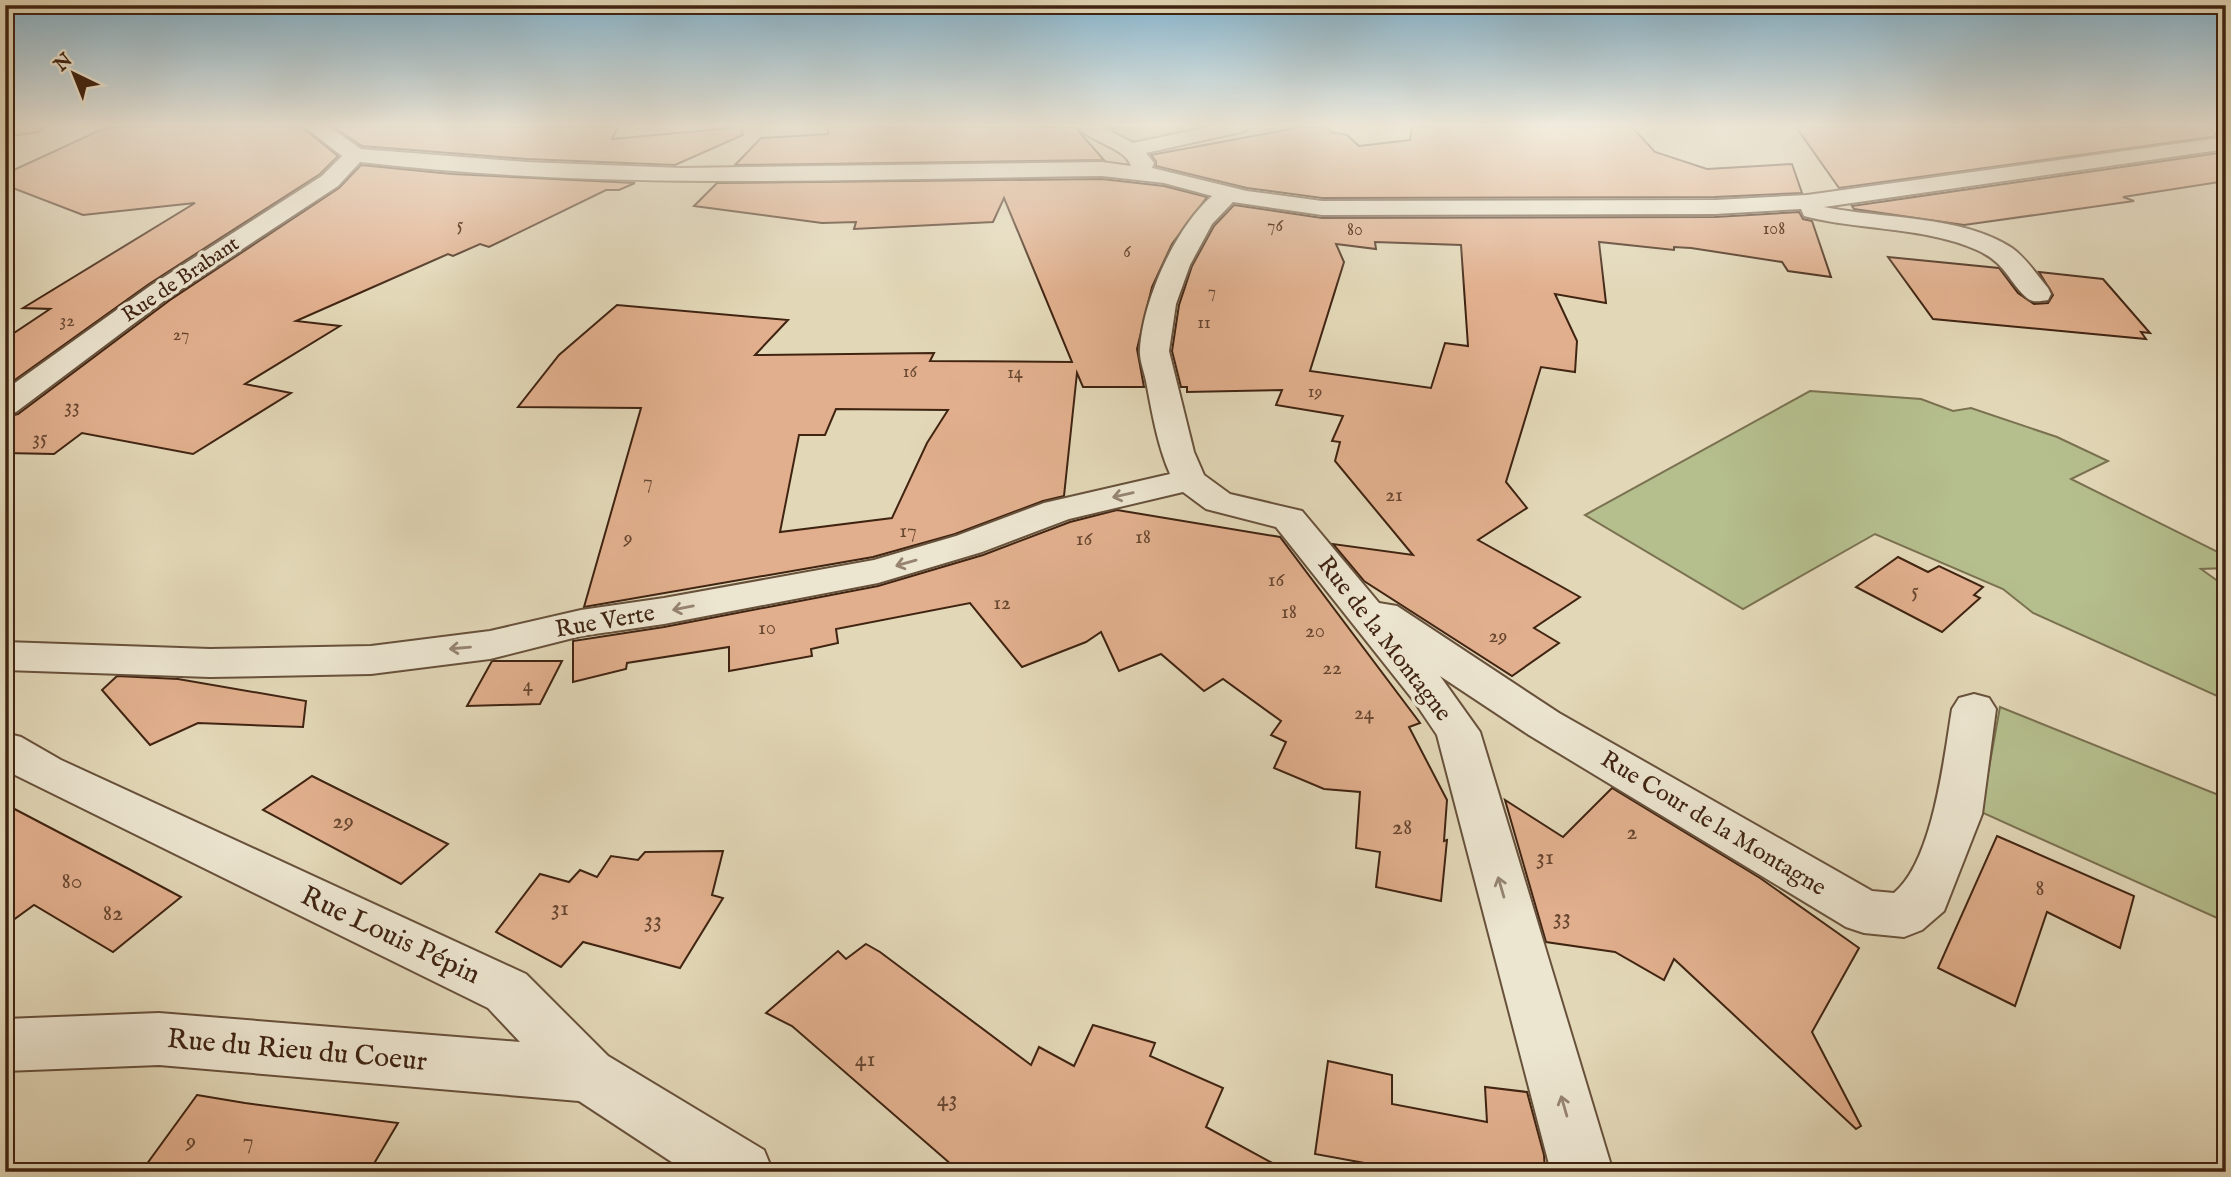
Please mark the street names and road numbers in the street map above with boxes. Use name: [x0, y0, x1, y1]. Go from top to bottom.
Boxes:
street label: Rue de Brabant: [117, 231, 245, 329]
street label: Rue de la Montagne: [1310, 550, 1458, 728]
street label: Rue Verte: [553, 598, 657, 646]
street label: Rue Cour de la Montagne: [1594, 744, 1832, 904]
street label: Rue Louis Pépin: [295, 879, 485, 993]
street label: Rue du Rieu du Coeur: [166, 1022, 428, 1080]

